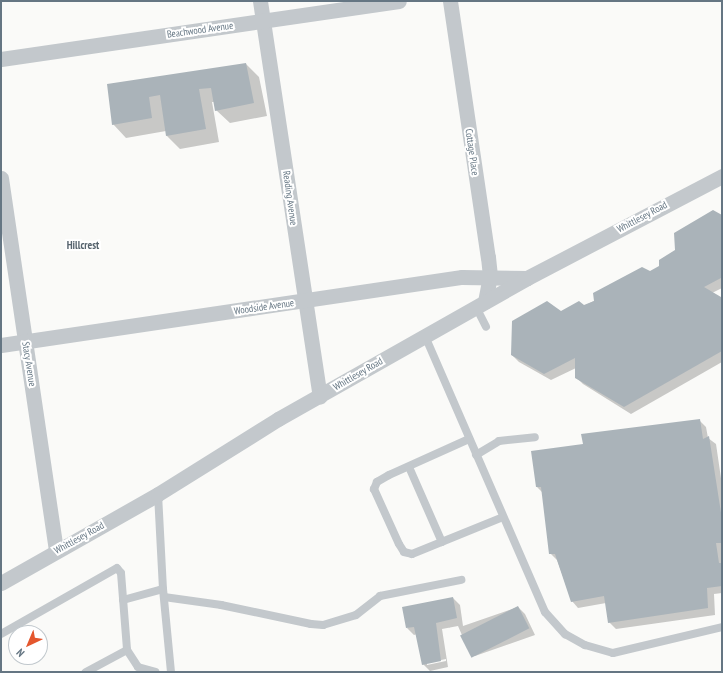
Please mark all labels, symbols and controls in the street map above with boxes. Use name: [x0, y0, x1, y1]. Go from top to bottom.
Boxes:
street label: Beachwood Avenue: [166, 19, 234, 41]
street label: Cottage Place: [463, 128, 481, 176]
street label: Reading Avenue: [280, 170, 300, 226]
street label: Whittlesey Road: [615, 199, 669, 235]
district label: Hillcrest: [67, 238, 99, 252]
street label: Woodside Avenue: [233, 297, 295, 317]
street label: Stacy Avenue: [20, 341, 38, 387]
street label: Whittlesey Road: [331, 355, 385, 393]
street label: Whittlesey Road: [52, 519, 106, 557]
north arrow: [8, 625, 48, 665]
text: N: [13, 646, 27, 660]

